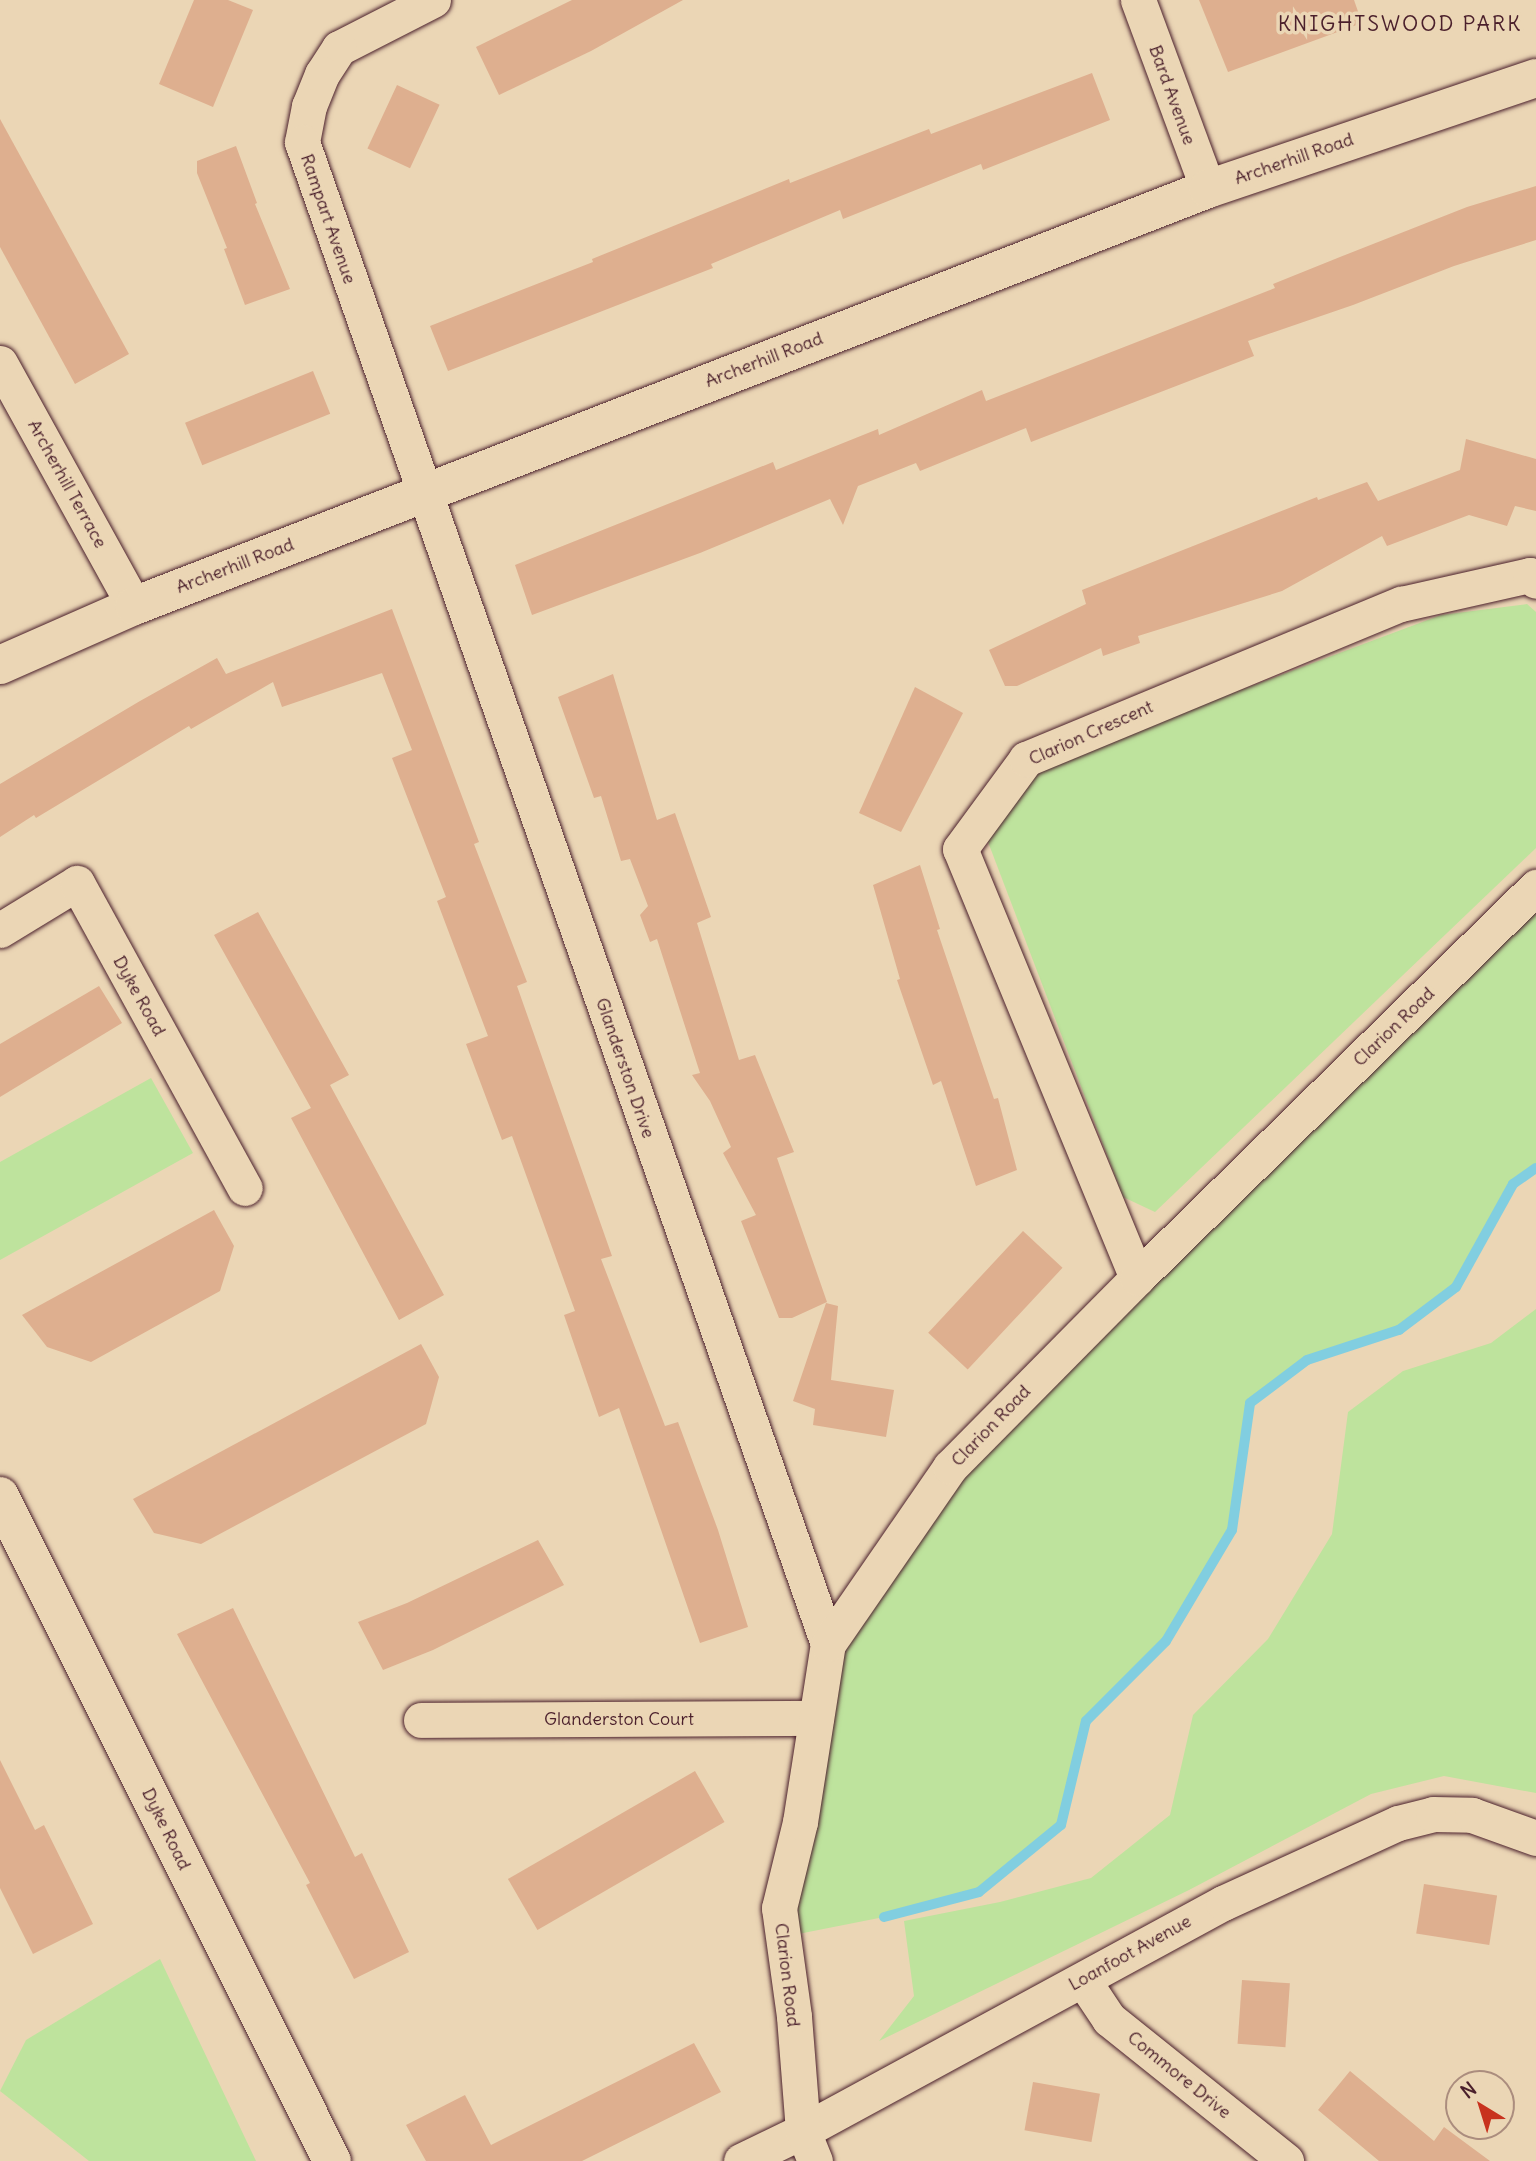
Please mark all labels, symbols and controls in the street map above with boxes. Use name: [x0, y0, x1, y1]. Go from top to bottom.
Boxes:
district label: KNIGHTSWOOD PARK: [1280, 11, 1520, 37]
street label: Bard Avenue: [1144, 42, 1200, 148]
street label: Archerhill Road: [1232, 129, 1356, 189]
street label: Rampart Avenue: [296, 151, 360, 287]
street label: Archerhill Road: [702, 328, 826, 392]
street label: Archerhill Terrace: [23, 416, 111, 552]
street label: Archerhill Road: [173, 534, 297, 598]
street label: Clarion Crescent: [1026, 696, 1156, 770]
street label: Dyke Road: [108, 952, 170, 1040]
street label: Clarion Road: [1349, 983, 1439, 1071]
street label: Glanderston Drive: [591, 995, 659, 1141]
street label: Clarion Road: [947, 1381, 1035, 1471]
street label: Glanderston Court: [544, 1708, 694, 1730]
street label: Dyke Road: [137, 1785, 195, 1873]
street label: Loanfoot Avenue: [1065, 1910, 1195, 1996]
street label: Clarion Road: [770, 1922, 804, 2028]
street label: Commore Drive: [1123, 2027, 1235, 2123]
north arrow: [1445, 2070, 1515, 2140]
text: N: [1456, 2077, 1481, 2104]

